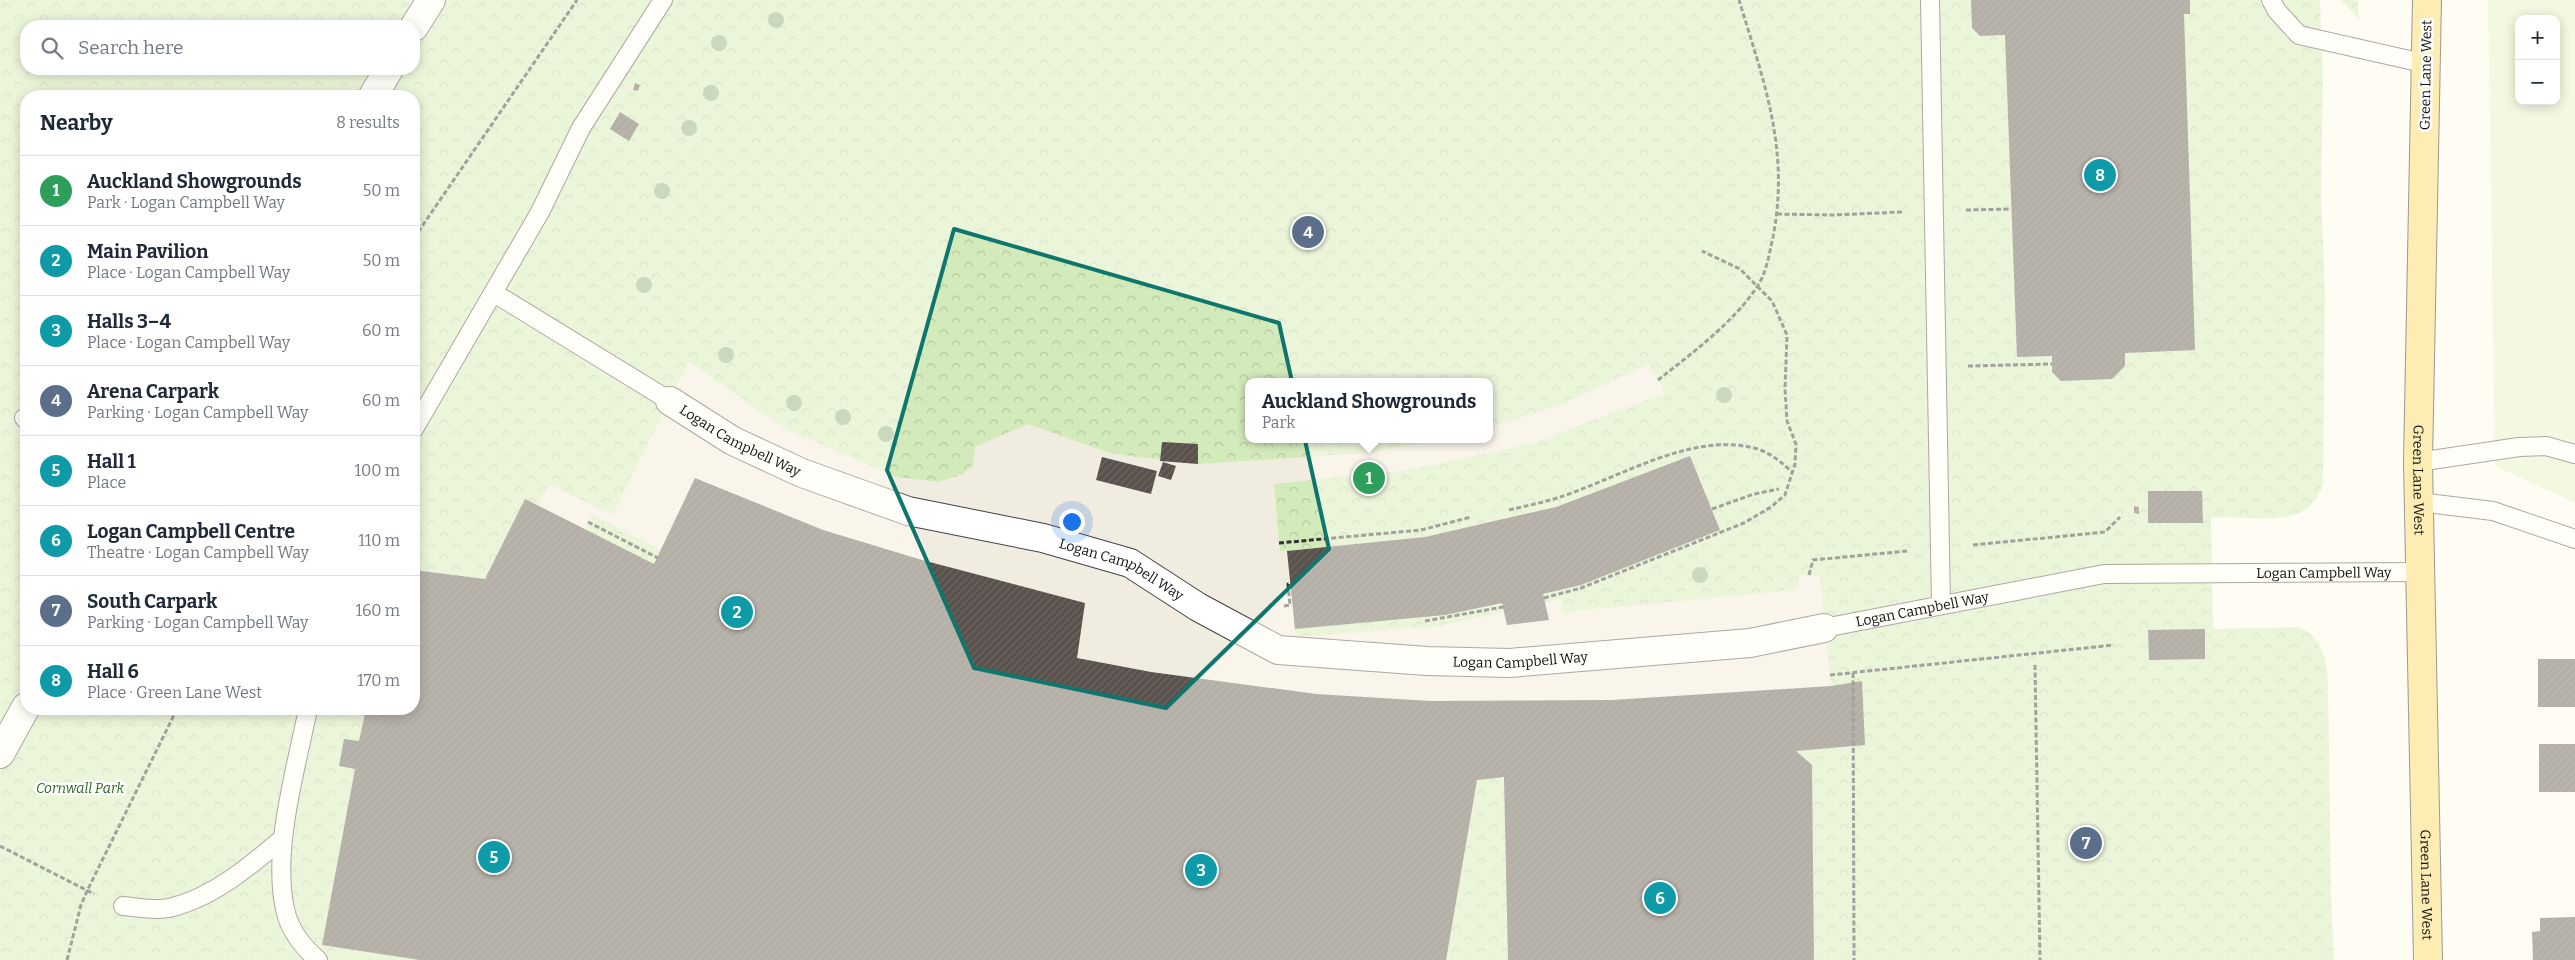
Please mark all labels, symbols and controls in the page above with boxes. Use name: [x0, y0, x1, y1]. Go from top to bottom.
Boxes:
map controls: [2515, 15, 2560, 105]
button: +: [2515, 15, 2560, 60]
search box: [20, 20, 420, 75]
street label: Green Lane West: [2417, 20, 2435, 130]
icon: search: [38, 34, 66, 62]
text: Search here: [78, 36, 183, 59]
button: −: [2515, 60, 2560, 105]
text: Nearby: [40, 110, 113, 136]
text: 8 results: [336, 113, 400, 132]
pin: 8: [2084, 156, 2116, 194]
text: Auckland Showgrounds: [87, 170, 302, 193]
text: 1: [53, 181, 59, 200]
text: 50 m: [363, 181, 400, 200]
text: Park · Logan Campbell Way: [87, 193, 285, 212]
pin: 4: [1292, 213, 1324, 251]
text: Main Pavilion: [87, 240, 209, 263]
text: 2: [51, 251, 61, 270]
text: 50 m: [363, 251, 400, 270]
text: Place · Logan Campbell Way: [87, 263, 290, 282]
text: Halls 3–4: [87, 310, 171, 333]
text: 3: [51, 321, 61, 340]
text: 60 m: [362, 321, 400, 340]
text: Place · Logan Campbell Way: [87, 333, 290, 352]
popup: [1245, 378, 1493, 443]
text: Arena Carpark: [87, 380, 219, 403]
text: Auckland Showgrounds: [1262, 390, 1476, 413]
text: 4: [51, 391, 61, 410]
text: 60 m: [362, 391, 400, 410]
street label: Logan Campbell Way: [677, 401, 804, 480]
text: Parking · Logan Campbell Way: [87, 403, 309, 422]
text: Park: [1262, 413, 1295, 432]
street label: Green Lane West: [2409, 424, 2428, 535]
text: Hall 1: [87, 450, 136, 473]
pin: 1: [1353, 459, 1385, 497]
text: 5: [52, 461, 60, 480]
text: 100 m: [355, 461, 400, 480]
text: Place: [87, 473, 126, 492]
your location: [1059, 509, 1085, 535]
text: Logan Campbell Centre: [87, 520, 295, 543]
text: 6: [51, 531, 61, 550]
text: 110 m: [358, 531, 400, 550]
street label: Logan Campbell Way: [1057, 535, 1187, 604]
text: Theatre · Logan Campbell Way: [87, 543, 309, 562]
street label: Logan Campbell Way: [2256, 564, 2392, 582]
street label: Logan Campbell Way: [1854, 588, 1991, 630]
text: South Carpark: [87, 590, 217, 613]
pin: 2: [721, 593, 753, 631]
text: 7: [52, 601, 60, 620]
text: 160 m: [355, 601, 400, 620]
text: Parking · Logan Campbell Way: [87, 613, 309, 632]
street label: Logan Campbell Way: [1452, 648, 1589, 672]
text: Hall 6: [87, 660, 139, 683]
text: 8: [51, 671, 61, 690]
text: 170 m: [357, 671, 400, 690]
text: Place · Green Lane West: [87, 683, 262, 702]
park label: Cornwall Park: [36, 780, 124, 797]
pin: 7: [2070, 824, 2102, 862]
street label: Green Lane West: [2417, 829, 2436, 940]
pin: 5: [478, 838, 510, 876]
pin: 3: [1185, 851, 1217, 889]
pin: 6: [1644, 879, 1676, 917]

